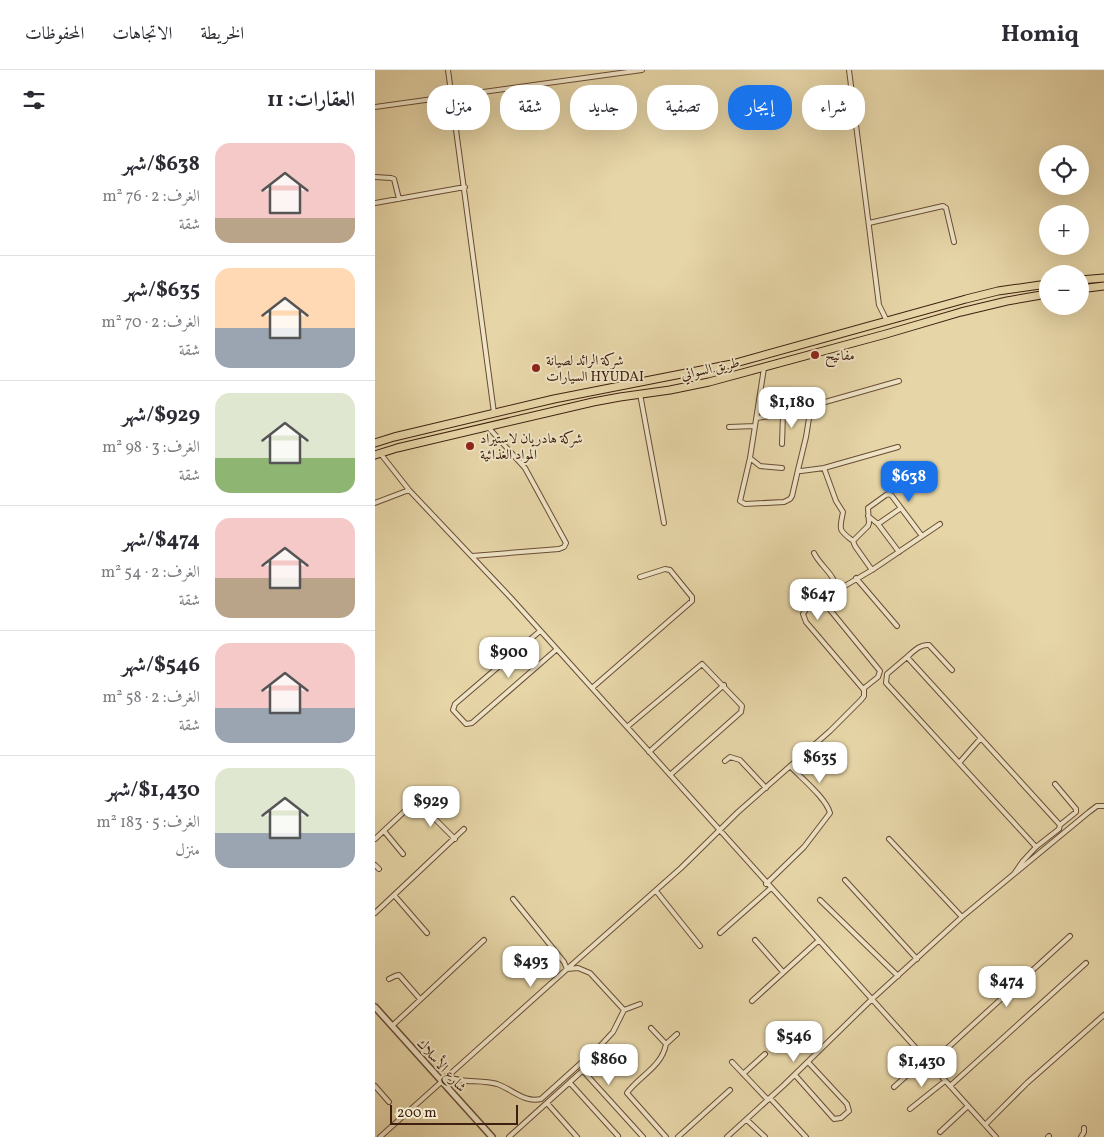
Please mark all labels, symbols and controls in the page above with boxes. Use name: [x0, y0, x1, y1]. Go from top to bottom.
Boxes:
text: Homiq: [1001, 18, 1079, 52]
text: المحفوظات: [25, 22, 84, 47]
text: الاتجاهات: [112, 22, 172, 47]
text: الخريطة: [200, 22, 244, 47]
chip: منزل: [427, 85, 490, 130]
chip: شقة: [500, 85, 560, 130]
chip: جديد: [570, 85, 637, 130]
chip: تصفية: [647, 85, 718, 130]
chip: إيجار: [728, 85, 792, 130]
chip: شراء: [802, 85, 865, 130]
icon: filters: [20, 86, 48, 114]
text: العقارات: 11: [267, 86, 355, 115]
map controls: [1039, 145, 1089, 315]
button: locate: [1039, 145, 1089, 195]
text: $638/شهر: [123, 150, 200, 179]
icon: home: [255, 163, 315, 223]
text: الغرف: 2 · 76 m²: [102, 186, 200, 208]
button: +: [1039, 205, 1089, 255]
text: شقة: [179, 214, 200, 236]
button: −: [1039, 265, 1089, 315]
text: $635/شهر: [124, 276, 200, 305]
icon: home: [255, 288, 315, 348]
text: الغرف: 2 · 70 m²: [101, 312, 200, 334]
text: شقة: [179, 340, 200, 362]
place label: مفاتيح: [825, 347, 855, 368]
marker: مفاتيح: [809, 349, 821, 361]
place label: شركة الرائد لصيانة السيارات HYUDAI: [546, 352, 644, 387]
street label: طريق السواني: [679, 353, 742, 386]
marker: شركة الرائد لصيانة السيارات HYUDAI: [530, 362, 542, 374]
pin: $1,180: [751, 386, 833, 429]
text: $1,180: [770, 392, 815, 414]
text: $929/شهر: [122, 401, 200, 430]
icon: home: [255, 413, 315, 473]
place label: شركة هادريان لاستيراد المواد الغذائية: [480, 430, 583, 465]
text: الغرف: 3 · 98 m²: [102, 437, 200, 459]
marker: شركة هادريان لاستيراد المواد الغذائية: [464, 440, 476, 452]
pin: $638: [879, 460, 939, 503]
text: شقة: [179, 465, 200, 487]
text: $638: [892, 466, 926, 488]
text: $474/شهر: [123, 526, 200, 555]
icon: home: [255, 538, 315, 598]
text: الغرف: 2 · 54 m²: [101, 562, 200, 584]
pin: $647: [788, 578, 848, 621]
text: $647: [801, 584, 835, 606]
text: شقة: [179, 590, 200, 612]
pin: $900: [479, 636, 539, 679]
text: $900: [490, 642, 528, 664]
text: $546/شهر: [122, 651, 200, 680]
icon: home: [255, 663, 315, 723]
text: الغرف: 2 · 58 m²: [102, 687, 200, 709]
text: شقة: [179, 715, 200, 737]
pin: $635: [790, 742, 850, 784]
text: $635: [803, 747, 837, 769]
text: $1,430/شهر: [106, 776, 200, 805]
pin: $929: [401, 786, 461, 828]
icon: home: [255, 788, 315, 848]
text: $929: [414, 791, 448, 813]
text: الغرف: 5 · 183 m²: [97, 812, 200, 834]
text: منزل: [175, 840, 200, 862]
pin: $493: [501, 946, 561, 988]
text: $493: [513, 951, 549, 973]
pin: $474: [977, 966, 1037, 1008]
text: $474: [990, 971, 1024, 993]
pin: $546: [764, 1020, 824, 1063]
text: $546: [776, 1026, 812, 1048]
street label: شارع الأسلاك: [411, 1034, 472, 1098]
pin: $860: [579, 1044, 639, 1086]
pin: $1,430: [881, 1046, 963, 1088]
text: $860: [591, 1049, 627, 1071]
text: $1,430: [899, 1051, 945, 1073]
scale bar: [390, 1102, 517, 1125]
text: 200 m: [397, 1104, 437, 1123]

